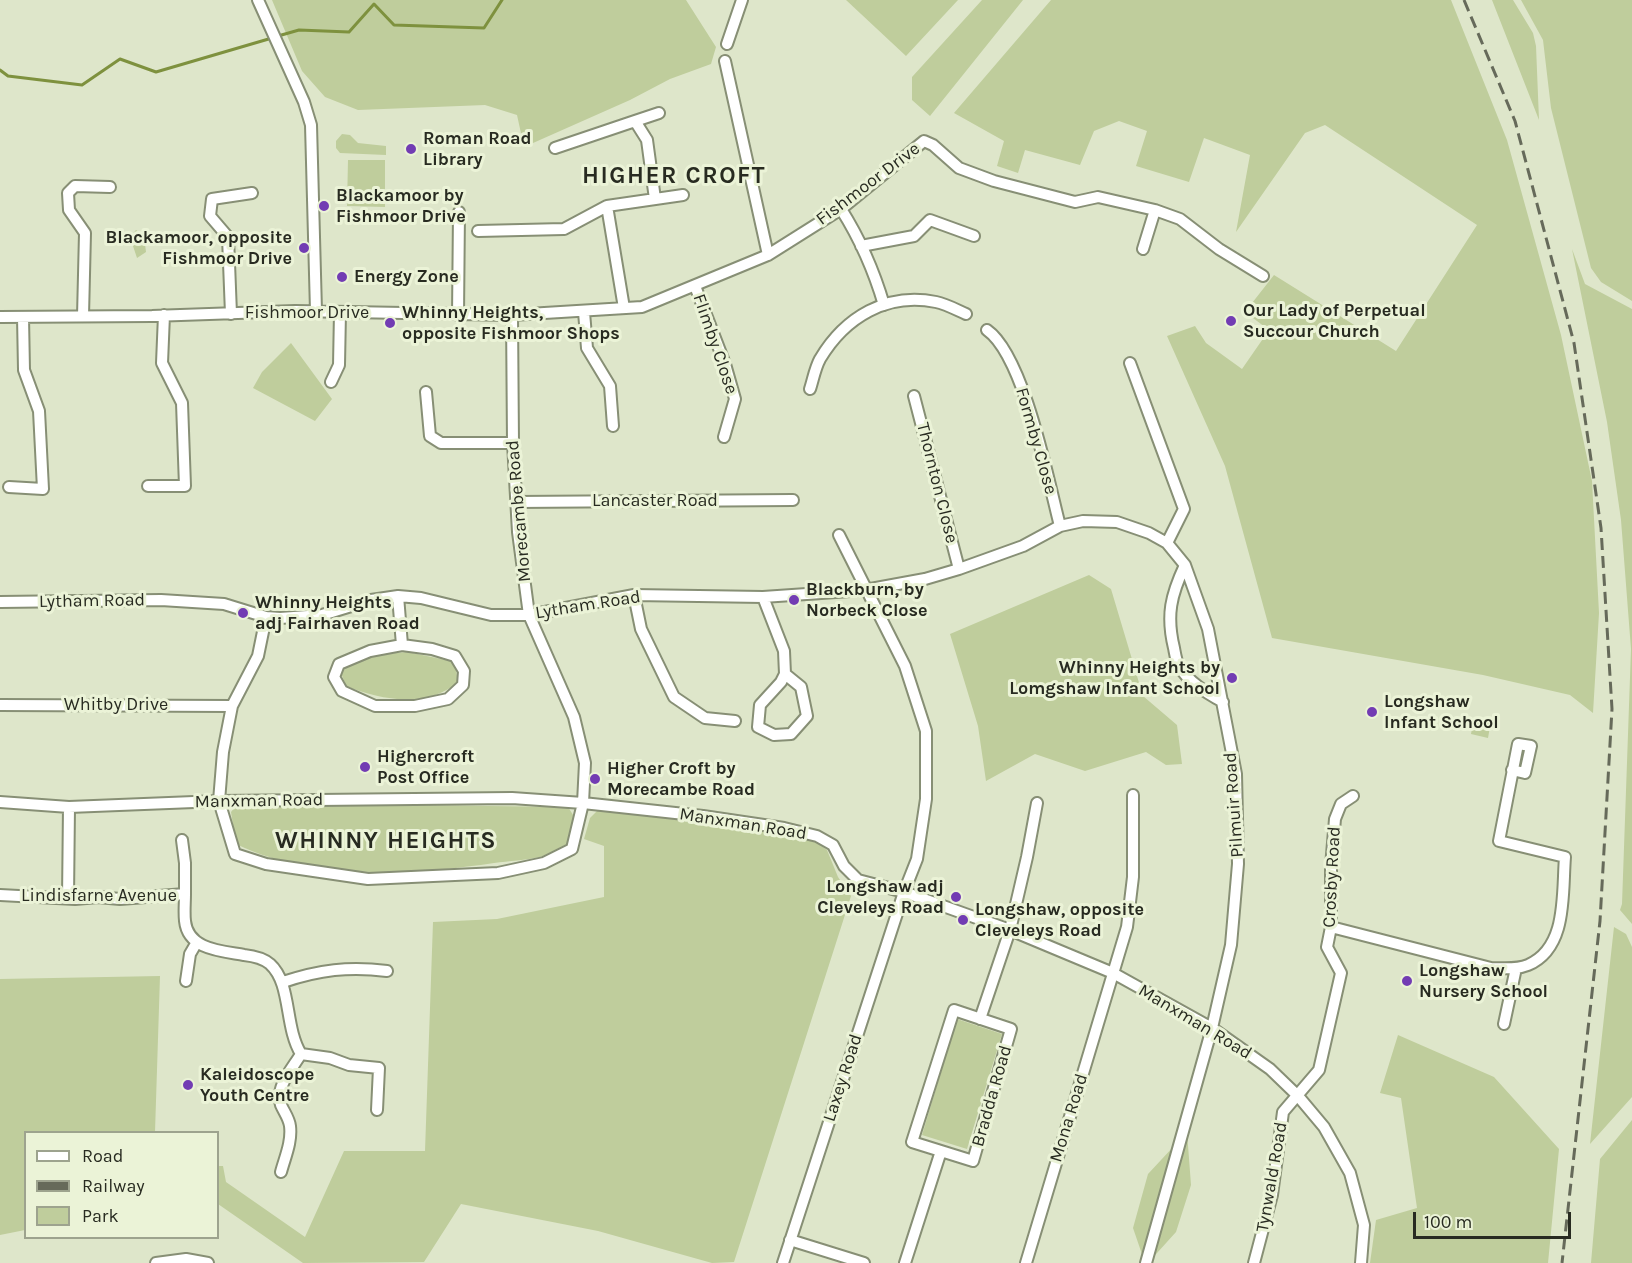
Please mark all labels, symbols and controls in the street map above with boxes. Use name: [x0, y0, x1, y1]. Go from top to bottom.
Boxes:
place label: Roman Road Library: [423, 128, 532, 170]
street label: Fishmoor Drive: [812, 138, 924, 230]
marker: Roman Road Library: [404, 142, 418, 156]
district label: HIGHER CROFT: [582, 162, 766, 190]
place label: Blackamoor by Fishmoor Drive: [336, 185, 466, 228]
marker: Blackamoor by Fishmoor Drive: [317, 199, 331, 213]
place label: Blackamoor, opposite Fishmoor Drive: [106, 227, 292, 270]
marker: Blackamoor, opposite Fishmoor Drive: [297, 241, 311, 255]
place label: Energy Zone: [354, 266, 459, 288]
marker: Energy Zone: [335, 270, 349, 284]
street label: Flimby Close: [688, 291, 742, 397]
place label: Our Lady of Perpetual Succour Church: [1243, 300, 1426, 342]
street label: Fishmoor Drive: [245, 302, 369, 324]
place label: Whinny Heights, opposite Fishmoor Shops: [402, 302, 620, 344]
marker: Our Lady of Perpetual Succour Church: [1224, 314, 1238, 328]
marker: Whinny Heights, opposite Fishmoor Shops: [383, 316, 397, 330]
street label: Formby Close: [1010, 385, 1062, 497]
street label: Thornton Close: [912, 421, 962, 545]
street label: Morecambe Road: [502, 439, 536, 583]
street label: Lancaster Road: [592, 490, 718, 512]
place label: Blackburn, by Norbeck Close: [806, 579, 928, 622]
street label: Lytham Road: [534, 586, 642, 624]
street label: Lytham Road: [39, 589, 145, 613]
place label: Whinny Heights adj Fairhaven Road: [255, 592, 420, 634]
marker: Blackburn, by Norbeck Close: [787, 593, 801, 607]
marker: Whinny Heights adj Fairhaven Road: [236, 606, 250, 620]
place label: Whinny Heights by Lomgshaw Infant School: [1009, 657, 1220, 700]
marker: Whinny Heights by Lomgshaw Infant School: [1225, 671, 1239, 685]
place label: Longshaw Infant School: [1384, 691, 1499, 734]
street label: Whitby Drive: [64, 694, 168, 716]
marker: Longshaw Infant School: [1365, 705, 1379, 719]
place label: Highercroft Post Office: [377, 746, 474, 789]
street label: Pilmuir Road: [1220, 752, 1248, 858]
place label: Higher Croft by Morecambe Road: [607, 758, 755, 800]
marker: Highercroft Post Office: [358, 760, 372, 774]
marker: Higher Croft by Morecambe Road: [588, 772, 602, 786]
street label: Manxman Road: [195, 789, 323, 813]
street label: Manxman Road: [678, 803, 808, 845]
street label: Crosby Road: [1319, 826, 1345, 928]
district label: WHINNY HEIGHTS: [275, 827, 497, 855]
place label: Longshaw adj Cleveleys Road: [817, 876, 944, 918]
street label: Lindisfarne Avenue: [21, 885, 177, 907]
marker: Longshaw adj Cleveleys Road: [949, 890, 963, 904]
place label: Longshaw, opposite Cleveleys Road: [975, 899, 1144, 942]
marker: Longshaw, opposite Cleveleys Road: [956, 913, 970, 927]
place label: Longshaw Nursery School: [1419, 960, 1548, 1002]
marker: Longshaw Nursery School: [1400, 974, 1414, 988]
street label: Manxman Road: [1134, 980, 1256, 1064]
street label: Laxey Road: [819, 1031, 867, 1125]
street label: Bradda Road: [967, 1043, 1017, 1149]
place label: Kaleidoscope Youth Centre: [200, 1064, 314, 1106]
street label: Mona Road: [1045, 1071, 1093, 1165]
marker: Kaleidoscope Youth Centre: [181, 1078, 195, 1092]
street label: Tynwald Road: [1252, 1120, 1292, 1234]
legend: [24, 1131, 219, 1239]
text: Road: [82, 1145, 123, 1167]
text: Railway: [82, 1175, 145, 1197]
scale bar: [1416, 1200, 1574, 1238]
text: Park: [82, 1205, 119, 1227]
text: 100 m: [1424, 1211, 1472, 1233]

